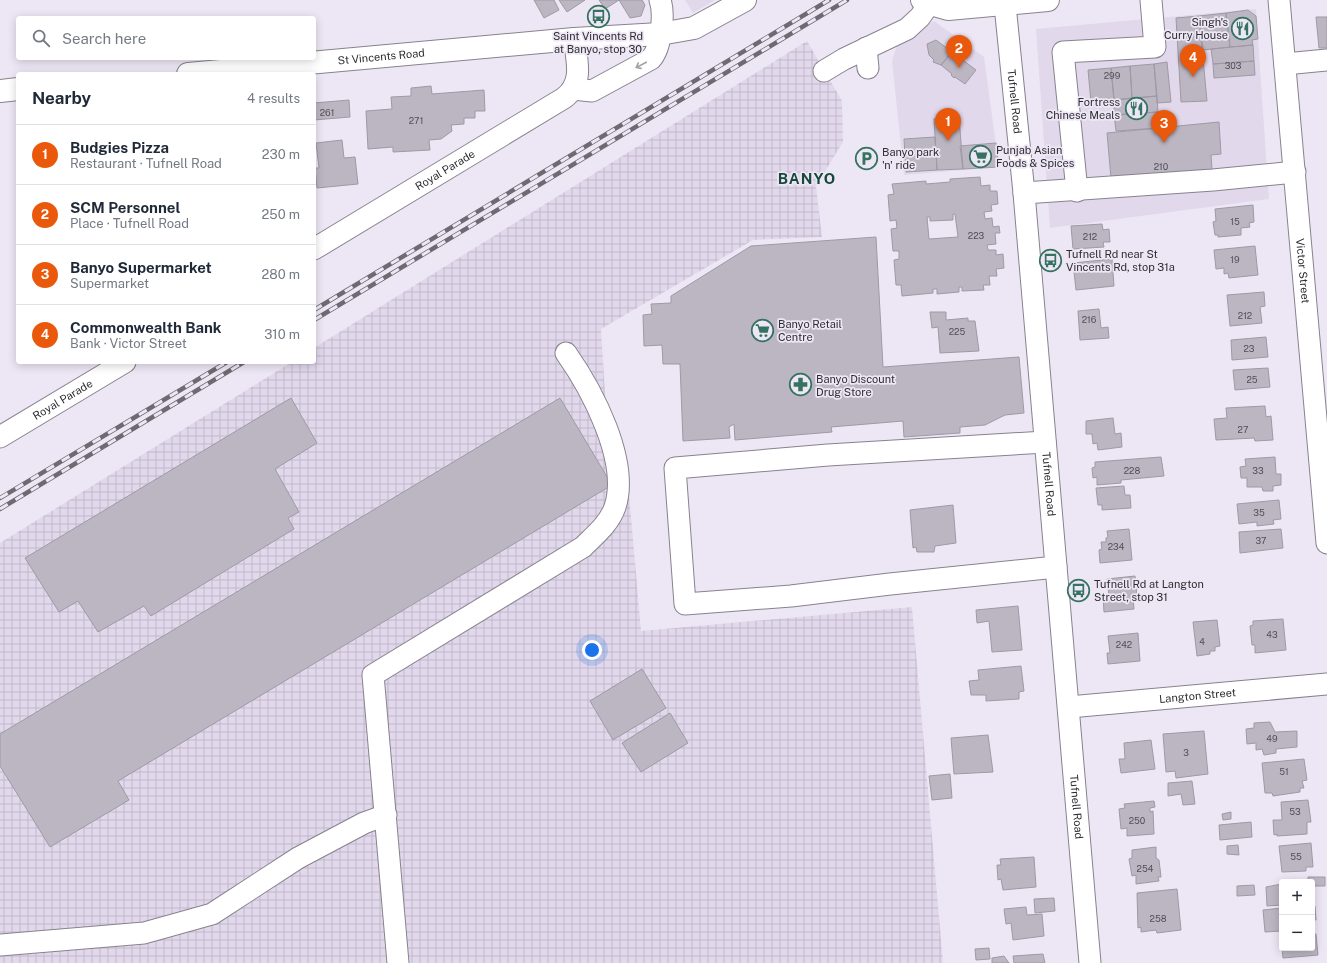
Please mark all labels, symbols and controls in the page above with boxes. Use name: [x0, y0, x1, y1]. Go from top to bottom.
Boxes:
bus stop icon: Saint Vincents Rd at Banyo, stop 30: [585, 3, 611, 29]
restaurant icon: Singh's Curry House: [1230, 15, 1256, 41]
search box: [16, 16, 316, 60]
place label: Singh's Curry House: [1164, 16, 1228, 41]
icon: search: [30, 27, 52, 49]
text: Search here: [62, 30, 146, 47]
place label: Saint Vincents Rd at Banyo, stop 30: [553, 30, 643, 55]
pin: 2: [946, 35, 972, 68]
pin: 4: [1180, 44, 1206, 77]
street label: St Vincents Road: [337, 47, 425, 66]
house number: 303: [1225, 60, 1242, 71]
one-way arrow: [635, 62, 647, 69]
street label: Tufnell Road: [1006, 69, 1024, 134]
house number: 299: [1104, 70, 1121, 81]
text: Nearby: [32, 88, 91, 108]
text: 4 results: [247, 91, 300, 106]
restaurant icon: Fortress Chinese Meals: [1123, 95, 1149, 121]
place label: Fortress Chinese Meals: [1046, 96, 1120, 121]
house number: 261: [320, 107, 334, 118]
pin: 1: [935, 108, 961, 141]
pin: 3: [1151, 110, 1177, 143]
house number: 271: [409, 115, 423, 126]
text: Budgies Pizza: [70, 139, 169, 156]
supermarket icon: Punjab Asian Foods & Spices: [967, 143, 993, 169]
place label: Punjab Asian Foods & Spices: [996, 144, 1075, 169]
parking icon: Banyo park 'n' ride: [854, 145, 880, 171]
place label: Banyo park 'n' ride: [882, 146, 939, 171]
text: 1: [42, 147, 48, 162]
text: 230 m: [262, 147, 300, 162]
street label: Royal Parade: [413, 147, 477, 192]
text: Restaurant · Tufnell Road: [70, 156, 222, 171]
house number: 210: [1154, 161, 1169, 172]
district label: BANYO: [778, 170, 836, 187]
text: SCM Personnel: [70, 199, 180, 216]
text: 2: [41, 207, 49, 222]
text: 250 m: [262, 207, 300, 222]
text: Place · Tufnell Road: [70, 216, 189, 231]
house number: 15: [1230, 216, 1240, 227]
house number: 223: [968, 230, 985, 241]
house number: 212: [1083, 231, 1097, 242]
street label: Victor Street: [1294, 238, 1312, 304]
bus stop icon: Tufnell Rd near St Vincents Rd, stop 31a: [1037, 247, 1063, 273]
place label: Tufnell Rd near St Vincents Rd, stop 31a: [1066, 248, 1175, 273]
house number: 19: [1230, 254, 1240, 265]
text: Banyo Supermarket: [70, 259, 212, 276]
text: 3: [41, 267, 49, 282]
text: 280 m: [262, 267, 300, 282]
text: Supermarket: [70, 276, 149, 291]
house number: 212: [1238, 310, 1252, 321]
house number: 216: [1082, 314, 1097, 325]
supermarket icon: Banyo Retail Centre: [750, 317, 776, 343]
place label: Banyo Retail Centre: [778, 318, 842, 343]
text: Commonwealth Bank: [70, 319, 222, 336]
house number: 225: [949, 326, 965, 337]
text: 4: [41, 327, 49, 342]
text: 310 m: [264, 327, 300, 342]
text: Bank · Victor Street: [70, 336, 187, 351]
house number: 23: [1243, 343, 1255, 354]
pharmacy icon: Banyo Discount Drug Store: [787, 372, 813, 398]
place label: Banyo Discount Drug Store: [816, 373, 895, 398]
house number: 25: [1246, 374, 1258, 385]
street label: Royal Parade: [31, 377, 95, 422]
house number: 27: [1238, 424, 1248, 435]
street label: Tufnell Road: [1040, 451, 1058, 517]
house number: 228: [1124, 465, 1140, 476]
house number: 33: [1252, 465, 1264, 476]
house number: 35: [1253, 507, 1265, 518]
house number: 37: [1256, 535, 1266, 546]
house number: 234: [1108, 541, 1125, 552]
bus stop icon: Tufnell Rd at Langton Street, stop 31: [1066, 577, 1092, 603]
place label: Tufnell Rd at Langton Street, stop 31: [1094, 578, 1204, 603]
house number: 43: [1266, 629, 1278, 640]
house number: 4: [1199, 636, 1205, 647]
house number: 242: [1116, 639, 1132, 650]
your location: [582, 640, 602, 660]
street label: Langton Street: [1159, 686, 1236, 705]
house number: 49: [1266, 733, 1278, 744]
house number: 3: [1183, 747, 1189, 758]
house number: 51: [1279, 766, 1289, 777]
street label: Tufnell Road: [1068, 774, 1085, 839]
house number: 53: [1289, 806, 1301, 817]
house number: 250: [1129, 815, 1146, 826]
house number: 55: [1290, 851, 1302, 862]
house number: 254: [1137, 863, 1154, 874]
map controls: [1279, 879, 1315, 951]
button: +: [1279, 879, 1315, 915]
house number: 258: [1150, 913, 1167, 924]
button: −: [1279, 915, 1315, 951]

